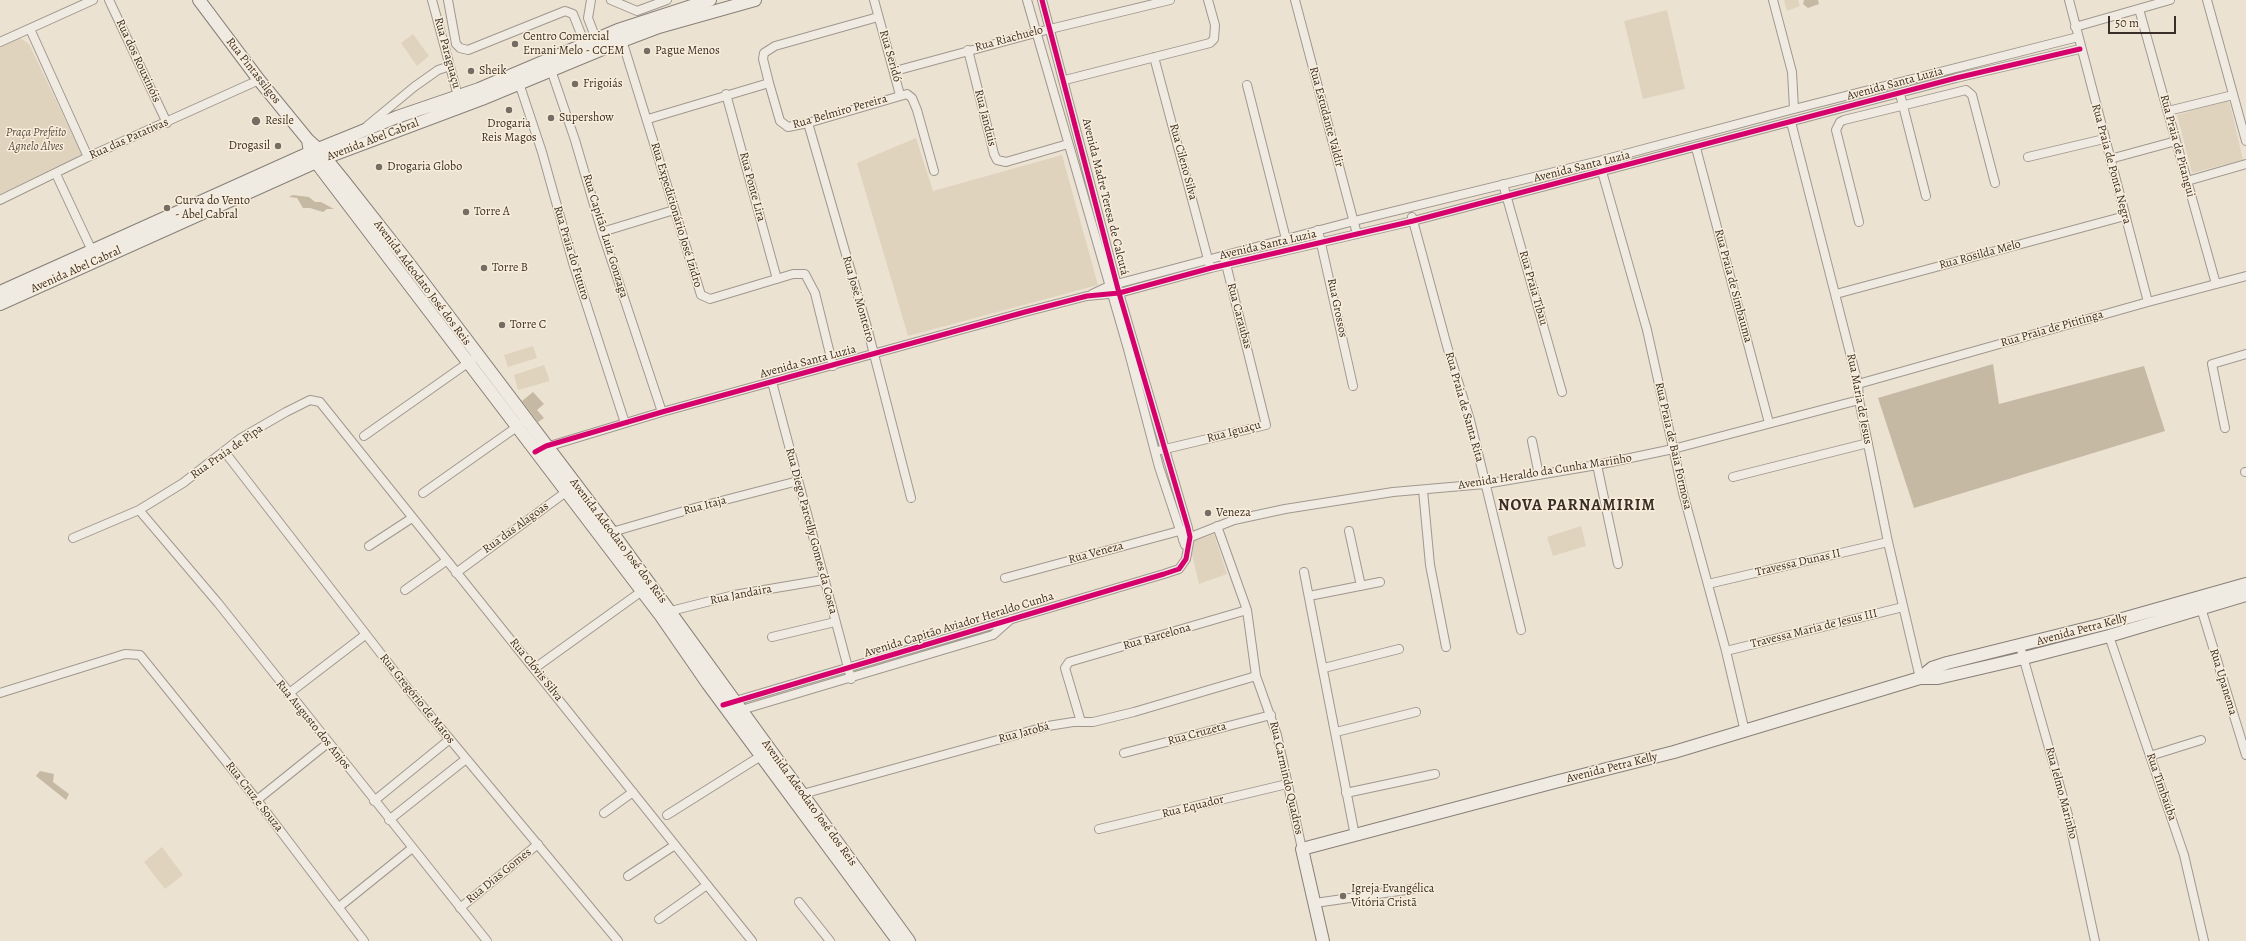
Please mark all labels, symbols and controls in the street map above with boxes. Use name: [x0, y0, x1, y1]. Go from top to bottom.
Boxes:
scale bar: [2110, 8, 2178, 34]
text: 50 m: [2115, 15, 2139, 31]
street label: Rua Paraguaçu: [431, 16, 463, 90]
street label: Rua dos Rouxinóis: [112, 17, 164, 105]
street label: Rua Riachuelo: [973, 23, 1045, 55]
street label: Rua Seridó: [876, 28, 904, 84]
place label: Centro Comercial Ernani Melo - CCEM: [523, 30, 624, 58]
street label: Rua Pintassilgos: [223, 35, 283, 107]
marker: Centro Comercial Ernani Melo - CCEM: [510, 39, 520, 49]
place label: Pague Menos: [655, 44, 720, 58]
marker: Pague Menos: [642, 46, 652, 56]
place label: Sheik: [479, 64, 506, 78]
street label: Avenida Santa Luzia: [1845, 64, 1945, 104]
street label: Rua Estudante Valdir: [1306, 65, 1346, 169]
marker: Sheik: [466, 66, 476, 76]
place label: Frigoiás: [583, 77, 623, 91]
marker: Frigoiás: [570, 79, 580, 89]
street label: Rua Janduis: [971, 88, 999, 148]
street label: Rua Belmiro Pereira: [791, 92, 889, 132]
street label: Rua Praia de Pitangui: [2156, 93, 2198, 199]
street label: Rua Praia de Ponta Negra: [2088, 102, 2134, 226]
marker: Drogaria Reis Magos: [504, 105, 514, 115]
place label: Supershow: [559, 111, 614, 125]
marker: Supershow: [546, 113, 556, 123]
place label: Resile: [265, 114, 294, 128]
street label: Rua das Patativas: [87, 115, 171, 163]
marker: Resile: [250, 115, 262, 127]
street label: Avenida Abel Cabral: [325, 116, 421, 164]
place label: Drogaria Reis Magos: [481, 117, 537, 145]
street label: Avenida Madre Teresa de Calcutá: [1079, 117, 1131, 277]
street label: Rua Cileno Silva: [1166, 122, 1200, 202]
park label: Praça Prefeito Agnelo Alves: [6, 126, 66, 154]
place label: Drogasil: [229, 139, 270, 153]
marker: Drogasil: [273, 141, 283, 151]
street label: Rua Expedicionário José Izidro: [647, 141, 705, 289]
street label: Avenida Santa Luzia: [1532, 148, 1632, 186]
street label: Rua Ponte Lira: [736, 151, 768, 223]
place label: Drogaria Globo: [387, 160, 462, 174]
marker: Drogaria Globo: [374, 162, 384, 172]
street label: Rua Capitão Luiz Gonzaga: [579, 172, 631, 300]
place label: Curva do Vento - Abel Cabral: [175, 194, 250, 222]
marker: Curva do Vento - Abel Cabral: [162, 203, 172, 213]
street label: Rua Praia do Futuro: [550, 204, 592, 302]
place label: Torre A: [474, 205, 510, 219]
marker: Torre A: [461, 207, 471, 217]
street label: Avenida Adeodato José dos Reis: [370, 218, 474, 348]
street label: Avenida Santa Luzia: [1218, 227, 1318, 263]
street label: Rua Praia de Simbauma: [1711, 228, 1755, 344]
street label: Rua Rosilda Melo: [1938, 237, 2022, 273]
street label: Avenida Abel Cabral: [29, 244, 123, 296]
street label: Rua Praia Tibau: [1515, 249, 1551, 327]
street label: Rua José Monteiro: [839, 254, 877, 344]
place label: Torre B: [492, 261, 528, 275]
marker: Torre B: [479, 263, 489, 273]
street label: Rua Grossos: [1324, 277, 1350, 339]
street label: Rua Caraubas: [1223, 281, 1255, 351]
street label: Rua Praia de Pititinga: [1999, 307, 2105, 351]
place label: Torre C: [510, 318, 546, 332]
marker: Torre C: [497, 320, 507, 330]
street label: Avenida Santa Luzia: [758, 342, 858, 382]
street label: Rua Praia de Santa Rita: [1441, 350, 1487, 464]
street label: Rua Maria de Jesus: [1843, 352, 1875, 446]
street label: Rua Praia de Baia Formosa: [1651, 381, 1695, 511]
street label: Rua Iguaçu: [1205, 418, 1263, 446]
street label: Rua Praia de Pipa: [188, 422, 266, 482]
street label: Rua Diego Parcelly Gomes da Costa: [782, 446, 840, 616]
street label: Avenida Heraldo da Cunha Marinho: [1457, 451, 1633, 493]
street label: Avenida Adeodato José dos Reis: [566, 476, 670, 606]
street label: Rua Itaja: [682, 493, 728, 519]
district label: NOVA PARNAMIRIM: [1498, 496, 1656, 516]
street label: Rua das Alagoas: [480, 499, 552, 557]
place label: Veneza: [1216, 506, 1251, 520]
marker: Veneza: [1203, 508, 1213, 518]
street label: Rua Veneza: [1067, 539, 1125, 567]
street label: Travessa Dunas II: [1754, 546, 1842, 580]
street label: Rua Jandaira: [709, 582, 773, 608]
street label: Avenida Capitão Aviador Heraldo Cunha: [862, 589, 1056, 661]
street label: Travessa Maria de Jesus III: [1749, 606, 1879, 652]
street label: Avenida Petra Kelly: [2035, 611, 2129, 649]
street label: Rua Barcelona: [1121, 620, 1193, 654]
street label: Rua Clóvis Silva: [506, 636, 566, 704]
street label: Rua Upanema: [2206, 647, 2240, 717]
street label: Rua Gregório de Matos: [376, 651, 458, 747]
street label: Rua Augusto dos Anjos: [272, 677, 354, 773]
street label: Rua Jatobá: [997, 719, 1051, 747]
street label: Rua Cruzeta: [1166, 719, 1228, 749]
street label: Rua Carmindo Quadros: [1266, 720, 1306, 836]
street label: Avenida Adeodato José dos Reis: [758, 737, 860, 869]
street label: Rua Ielmo Marinho: [2042, 745, 2080, 841]
street label: Avenida Petra Kelly: [1565, 750, 1659, 786]
street label: Rua Timbaúba: [2143, 751, 2179, 823]
street label: Rua Cruz e Souza: [222, 759, 286, 835]
street label: Rua Equador: [1160, 792, 1226, 822]
street label: Rua Dias Gomes: [463, 845, 535, 907]
place label: Igreja Evangélica Vitória Cristã: [1351, 882, 1434, 910]
marker: Igreja Evangélica Vitória Cristã: [1338, 891, 1348, 901]

